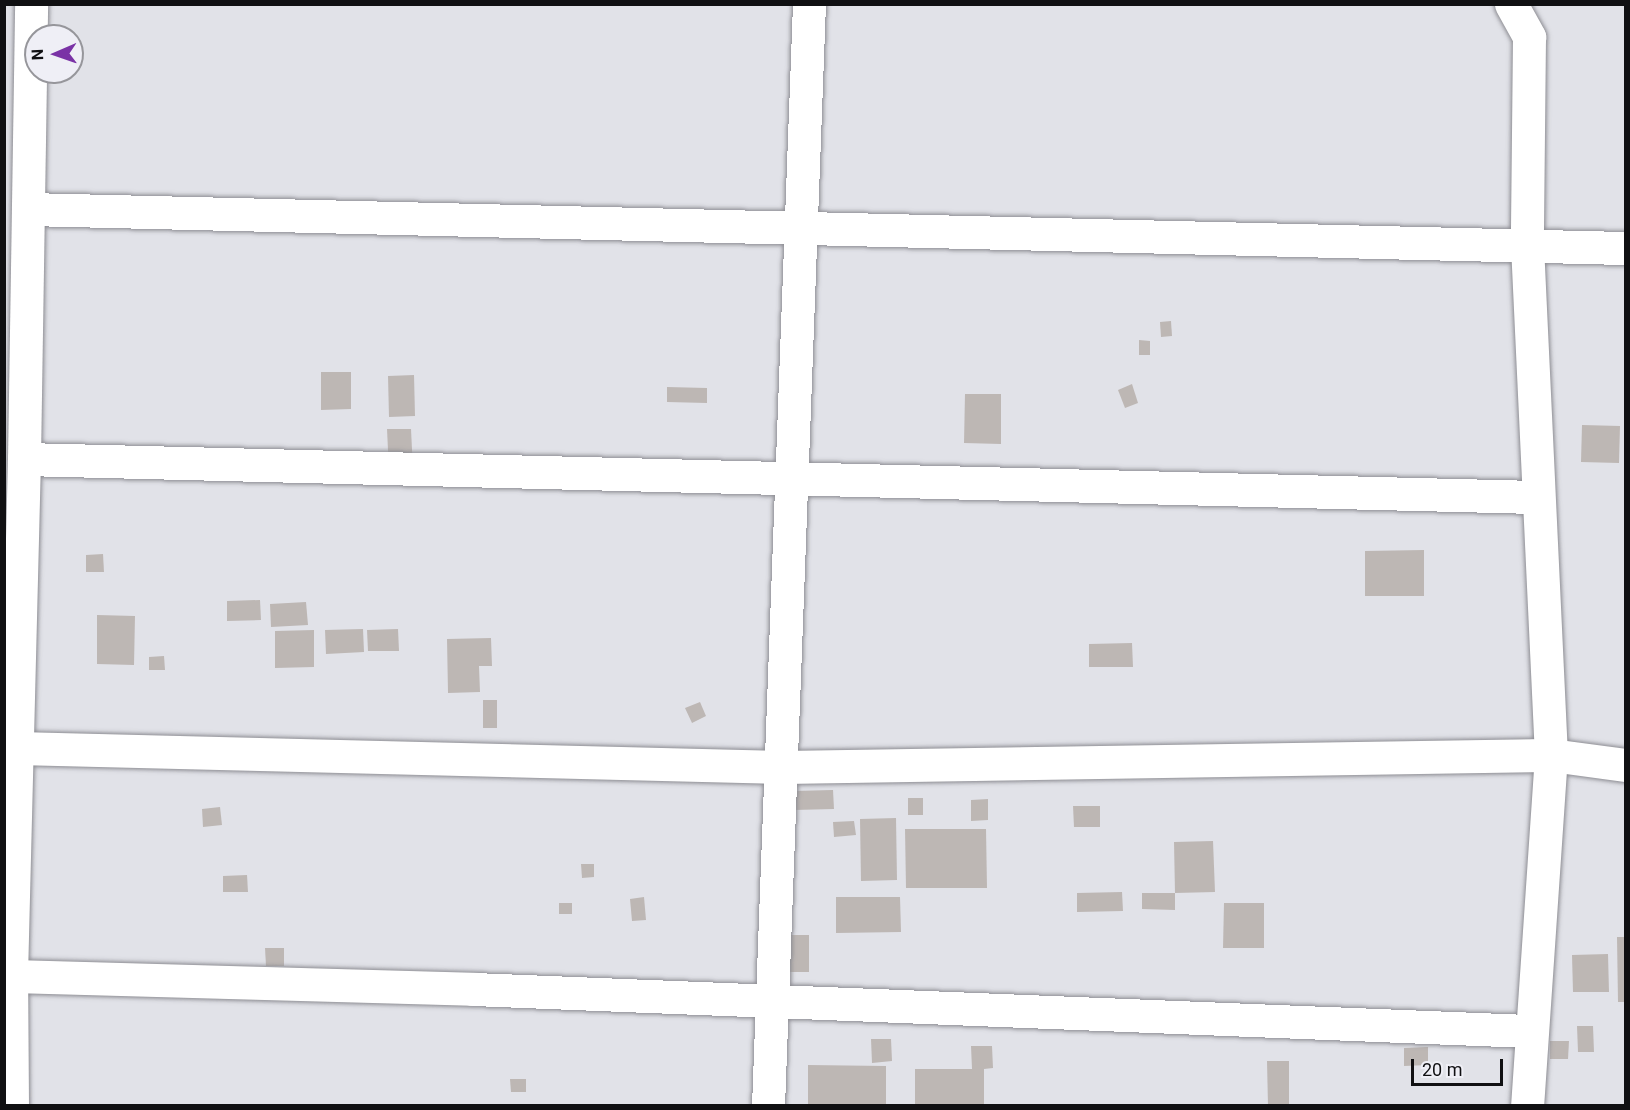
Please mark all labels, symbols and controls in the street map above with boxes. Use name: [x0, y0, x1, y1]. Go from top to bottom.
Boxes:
north arrow: [24, 24, 84, 84]
text: N: [28, 49, 47, 61]
scale bar: [1414, 1047, 1506, 1085]
text: 20 m: [1422, 1059, 1462, 1080]

